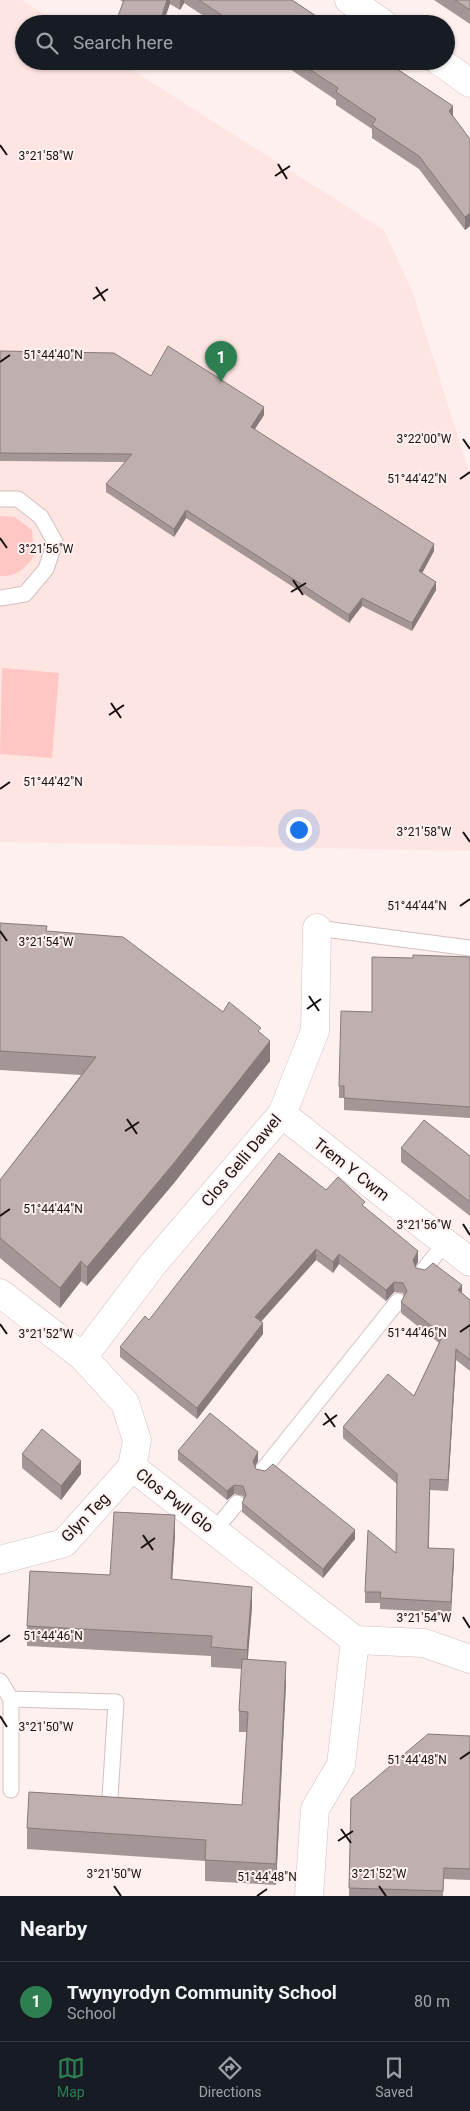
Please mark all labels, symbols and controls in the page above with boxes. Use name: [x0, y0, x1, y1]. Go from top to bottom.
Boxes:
search box: [15, 15, 455, 70]
icon: search: [33, 29, 61, 57]
text: Search here: [73, 31, 173, 54]
text: 3°21'58"W: [19, 149, 74, 163]
pin: 1: [205, 341, 237, 382]
text: 51°44'40"N: [23, 348, 83, 362]
text: 3°22'00"W: [397, 432, 452, 446]
text: 51°44'42"N: [387, 472, 447, 486]
text: 3°21'56"W: [19, 542, 74, 556]
text: 51°44'42"N: [23, 775, 83, 789]
your location: [286, 817, 312, 843]
text: 3°21'58"W: [397, 825, 452, 839]
text: 51°44'44"N: [387, 899, 447, 913]
text: 3°21'54"W: [19, 935, 74, 949]
street label: Clos Gelli Dawel: [197, 1110, 285, 1210]
street label: Trem Y Cwm: [310, 1134, 393, 1205]
text: 51°44'44"N: [23, 1202, 83, 1216]
text: 3°21'56"W: [397, 1218, 452, 1232]
text: 51°44'46"N: [387, 1326, 447, 1340]
text: 3°21'52"W: [19, 1327, 74, 1341]
street label: Clos Pwll Glo: [132, 1464, 217, 1537]
street label: Glyn Teg: [57, 1489, 113, 1546]
text: 3°21'54"W: [397, 1611, 452, 1625]
text: 51°44'46"N: [23, 1629, 83, 1643]
text: 3°21'50"W: [19, 1720, 74, 1734]
text: 51°44'48"N: [387, 1753, 447, 1767]
text: 3°21'50"W: [87, 1867, 142, 1881]
text: 3°21'52"W: [352, 1867, 407, 1881]
text: 51°44'48"N: [237, 1870, 297, 1884]
text: Nearby: [20, 1917, 87, 1941]
text: Twynyrodyn Community School: [67, 1981, 337, 2004]
text: 1: [31, 1992, 41, 2011]
text: 80 m: [414, 1992, 450, 2011]
text: School: [67, 2004, 116, 2023]
tab: Map: [57, 2054, 85, 2100]
tab: Directions: [199, 2054, 262, 2100]
tab: Saved: [375, 2054, 413, 2100]

